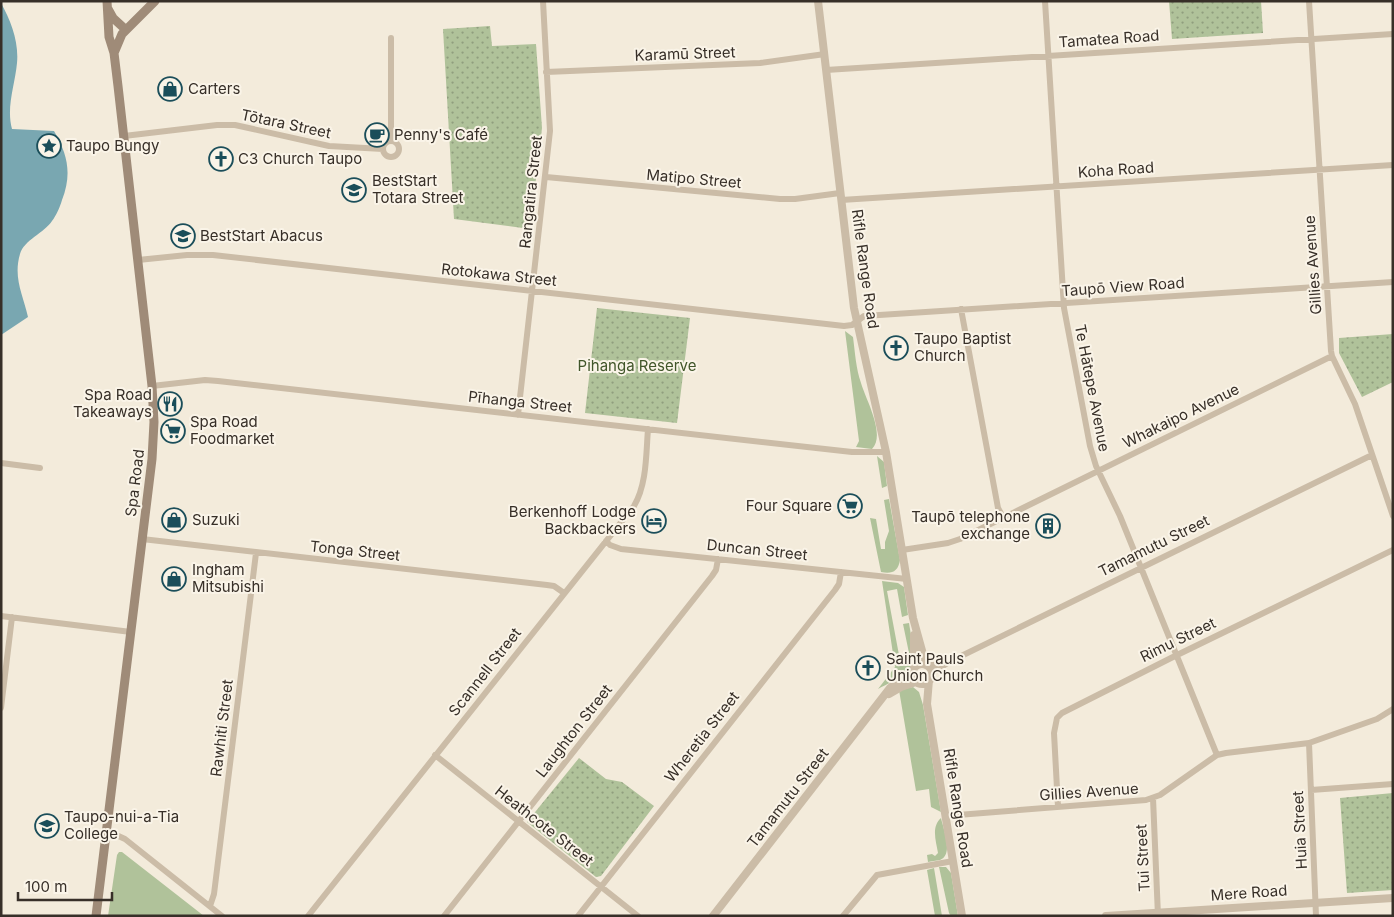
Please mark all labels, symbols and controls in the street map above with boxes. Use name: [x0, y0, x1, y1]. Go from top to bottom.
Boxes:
street label: Tamatea Road: [1058, 26, 1160, 52]
street label: Karamū Street: [634, 42, 736, 65]
shop icon: Carters: [157, 76, 183, 102]
place label: Carters: [188, 79, 240, 98]
street label: Tōtara Street: [239, 105, 333, 142]
cafe icon: Penny's Café: [364, 122, 390, 148]
place label: Penny's Café: [394, 125, 488, 144]
place icon: Taupo Bungy: [36, 133, 62, 159]
street label: Rangatira Street: [515, 134, 546, 249]
place label: Taupo Bungy: [66, 136, 160, 155]
church icon: C3 Church Taupo: [208, 146, 234, 172]
place label: C3 Church Taupo: [238, 149, 362, 168]
street label: Koha Road: [1077, 157, 1155, 182]
street label: Matipo Street: [646, 165, 742, 192]
place label: BestStart Totara Street: [372, 171, 464, 207]
school or university icon: BestStart Totara Street: [341, 177, 367, 203]
street label: Rifle Range Road: [848, 208, 883, 330]
street label: Gillies Avenue: [1300, 215, 1325, 315]
school or university icon: BestStart Abacus: [170, 223, 196, 249]
place label: BestStart Abacus: [200, 226, 323, 245]
street label: Rotokawa Street: [440, 259, 558, 290]
street label: Taupō View Road: [1061, 273, 1185, 300]
street label: Te Hātepe Avenue: [1071, 323, 1114, 453]
place label: Taupo Baptist Church: [914, 329, 1011, 365]
church icon: Taupo Baptist Church: [883, 335, 909, 361]
park label: Pihanga Reserve: [578, 356, 696, 375]
street label: Whakaipo Avenue: [1119, 379, 1242, 452]
place label: Spa Road Takeaways: [73, 385, 152, 421]
street label: Pīhanga Street: [467, 387, 573, 416]
restaurant icon: Spa Road Takeaways: [157, 391, 183, 417]
place label: Spa Road Foodmarket: [190, 412, 275, 448]
supermarket icon: Spa Road Foodmarket: [160, 418, 186, 444]
street label: Spa Road: [121, 448, 148, 518]
supermarket icon: Four Square: [837, 493, 863, 519]
place label: Four Square: [746, 496, 832, 515]
place label: Berkenhoff Lodge Backbackers: [509, 502, 636, 538]
shop icon: Suzuki: [161, 507, 187, 533]
place label: Taupō telephone exchange: [911, 507, 1030, 543]
hotel icon: Berkenhoff Lodge Backbackers: [641, 508, 667, 534]
place label: Suzuki: [192, 510, 240, 529]
street label: Tamamutu Street: [1095, 510, 1212, 581]
building icon: Taupō telephone exchange: [1035, 513, 1061, 539]
street label: Duncan Street: [706, 535, 808, 564]
street label: Tonga Street: [309, 536, 401, 565]
place label: Ingham Mitsubishi: [192, 560, 264, 596]
shop icon: Ingham Mitsubishi: [161, 566, 187, 592]
street label: Rimu Street: [1137, 613, 1219, 666]
street label: Scannell Street: [444, 624, 525, 720]
place label: Saint Pauls Union Church: [886, 649, 983, 685]
church icon: Saint Pauls Union Church: [855, 655, 881, 681]
street label: Rawhiti Street: [206, 678, 237, 778]
street label: Laughton Street: [531, 680, 616, 781]
street label: Wheretia Street: [660, 687, 743, 786]
street label: Tamamutu Street: [743, 744, 832, 851]
street label: Rifle Range Road: [940, 747, 977, 869]
street label: Gillies Avenue: [1039, 779, 1139, 804]
street label: Heathcote Street: [491, 781, 597, 870]
street label: Huia Street: [1288, 790, 1311, 870]
place label: Taupo-nui-a-Tia College: [64, 807, 179, 843]
school or university icon: Taupo-nui-a-Tia College: [34, 813, 60, 839]
street label: Tui Street: [1131, 824, 1154, 892]
scale bar: [18, 870, 111, 902]
text: 100 m: [25, 877, 67, 896]
street label: Mere Road: [1210, 880, 1288, 905]

